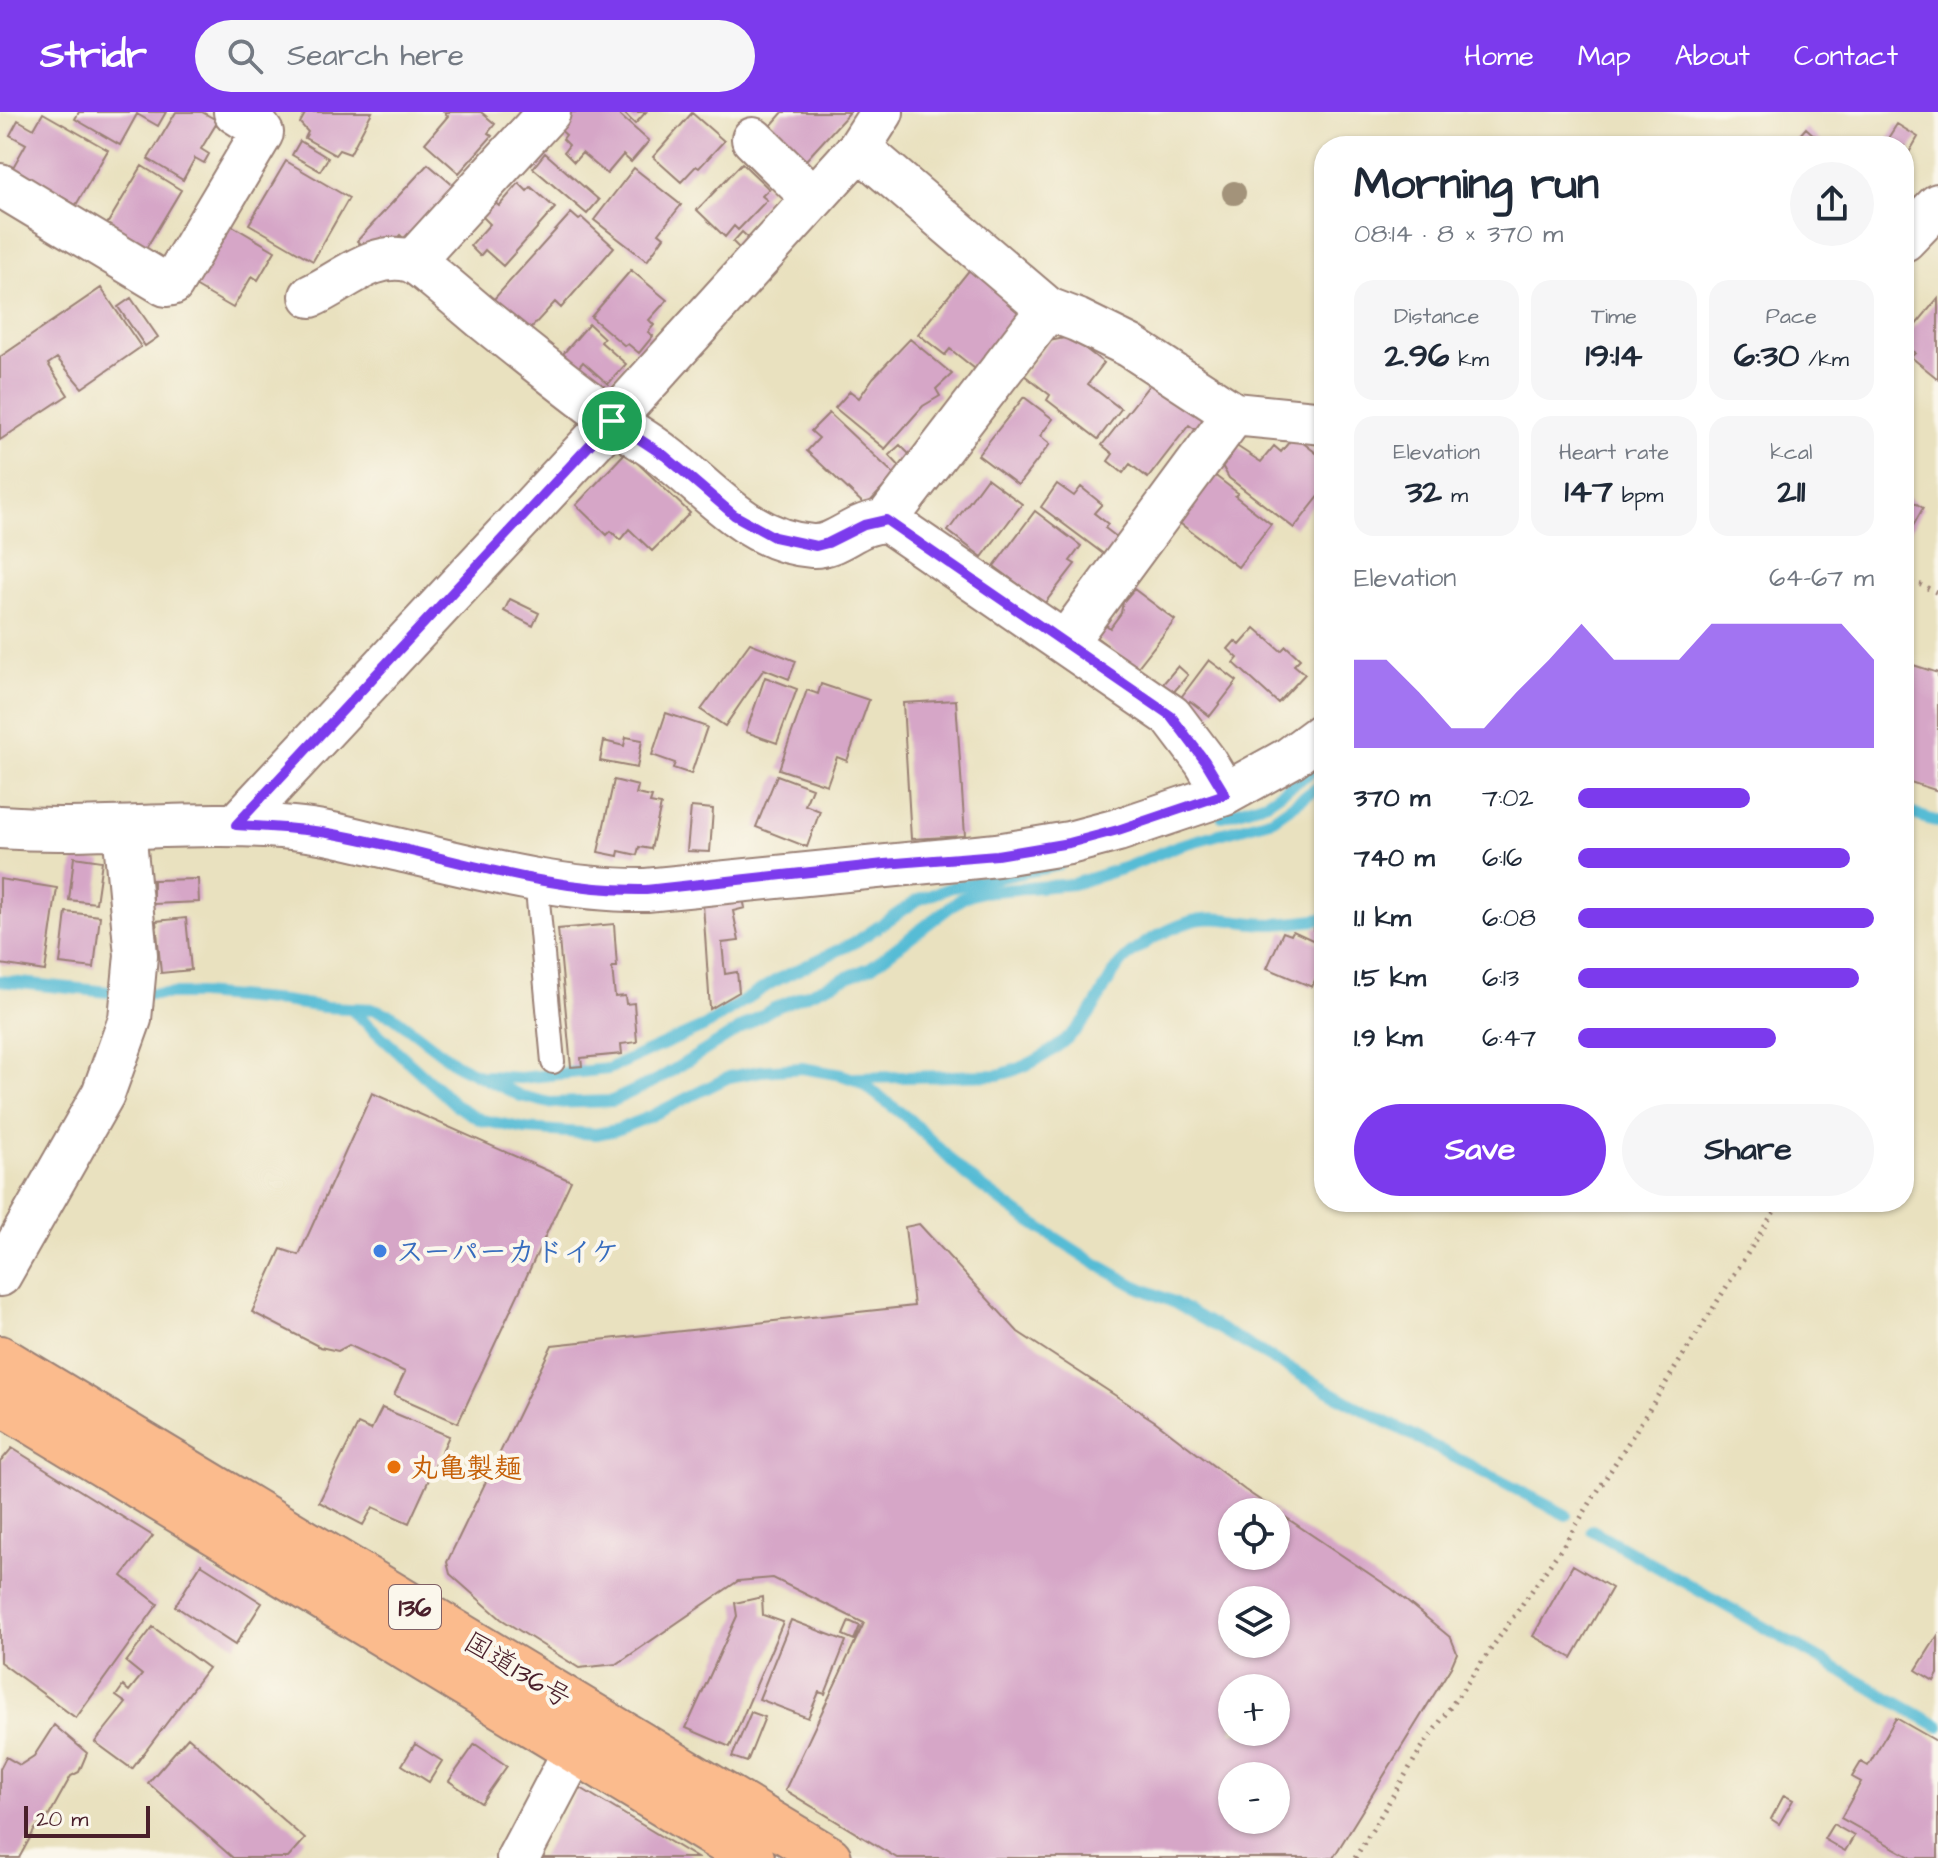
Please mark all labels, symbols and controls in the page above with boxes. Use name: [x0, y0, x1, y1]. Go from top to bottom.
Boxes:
search box: [195, 20, 755, 92]
text: Stridr: [40, 30, 147, 82]
icon: search: [223, 34, 267, 78]
text: Search here: [287, 35, 464, 77]
text: Home: [1464, 37, 1534, 76]
text: Map: [1578, 37, 1631, 76]
text: About: [1675, 37, 1750, 76]
text: Contact: [1794, 37, 1898, 76]
text: Morning run: [1354, 155, 1599, 216]
button: share: [1790, 162, 1874, 246]
text: 08:14 · 8 × 370 m: [1354, 216, 1563, 252]
text: Distance: [1394, 301, 1479, 332]
text: Time: [1591, 301, 1637, 332]
text: Pace: [1766, 301, 1817, 332]
text: 2.96: [1384, 332, 1449, 380]
text: 19:14: [1586, 332, 1642, 380]
text: 6:30: [1734, 332, 1799, 380]
text: km: [1449, 344, 1489, 375]
text: /km: [1799, 344, 1849, 375]
pin: [578, 387, 646, 455]
icon: arrive: [590, 399, 634, 443]
text: Elevation: [1393, 437, 1480, 468]
text: Heart rate: [1559, 437, 1669, 468]
text: kcal: [1770, 437, 1812, 468]
text: 32: [1405, 468, 1442, 516]
text: 147: [1565, 468, 1613, 516]
text: 211: [1777, 468, 1805, 516]
text: m: [1442, 480, 1468, 511]
text: bpm: [1613, 480, 1663, 511]
text: Elevation: [1354, 560, 1456, 596]
text: 64–67 m: [1769, 560, 1874, 596]
text: 370 m: [1354, 780, 1430, 816]
text: 7:02: [1482, 780, 1534, 816]
text: 740 m: [1354, 840, 1435, 876]
text: 6:16: [1482, 840, 1522, 876]
text: 1.1 km: [1354, 900, 1411, 936]
text: 6:08: [1482, 900, 1536, 936]
text: 1.5 km: [1354, 960, 1426, 996]
text: 6:13: [1482, 960, 1519, 996]
text: 1.9 km: [1354, 1020, 1422, 1056]
text: 6:47: [1482, 1020, 1536, 1056]
button: Save: [1354, 1104, 1606, 1196]
button: Share: [1622, 1104, 1874, 1196]
place label: スーパーカドイケ: [396, 1233, 619, 1272]
marker: スーパーカドイケ: [371, 1242, 389, 1260]
place label: 丸亀製麺: [410, 1449, 522, 1488]
marker: 丸亀製麺: [385, 1458, 403, 1476]
map controls: [1218, 1498, 1290, 1834]
button: locate: [1218, 1498, 1290, 1570]
road number: 136: [389, 1585, 441, 1629]
button: layers: [1218, 1586, 1290, 1658]
street label: 国道136号: [456, 1623, 578, 1718]
button: +: [1218, 1674, 1290, 1746]
button: −: [1218, 1762, 1290, 1834]
scale bar: [24, 1802, 150, 1838]
text: 20 m: [36, 1804, 88, 1835]

